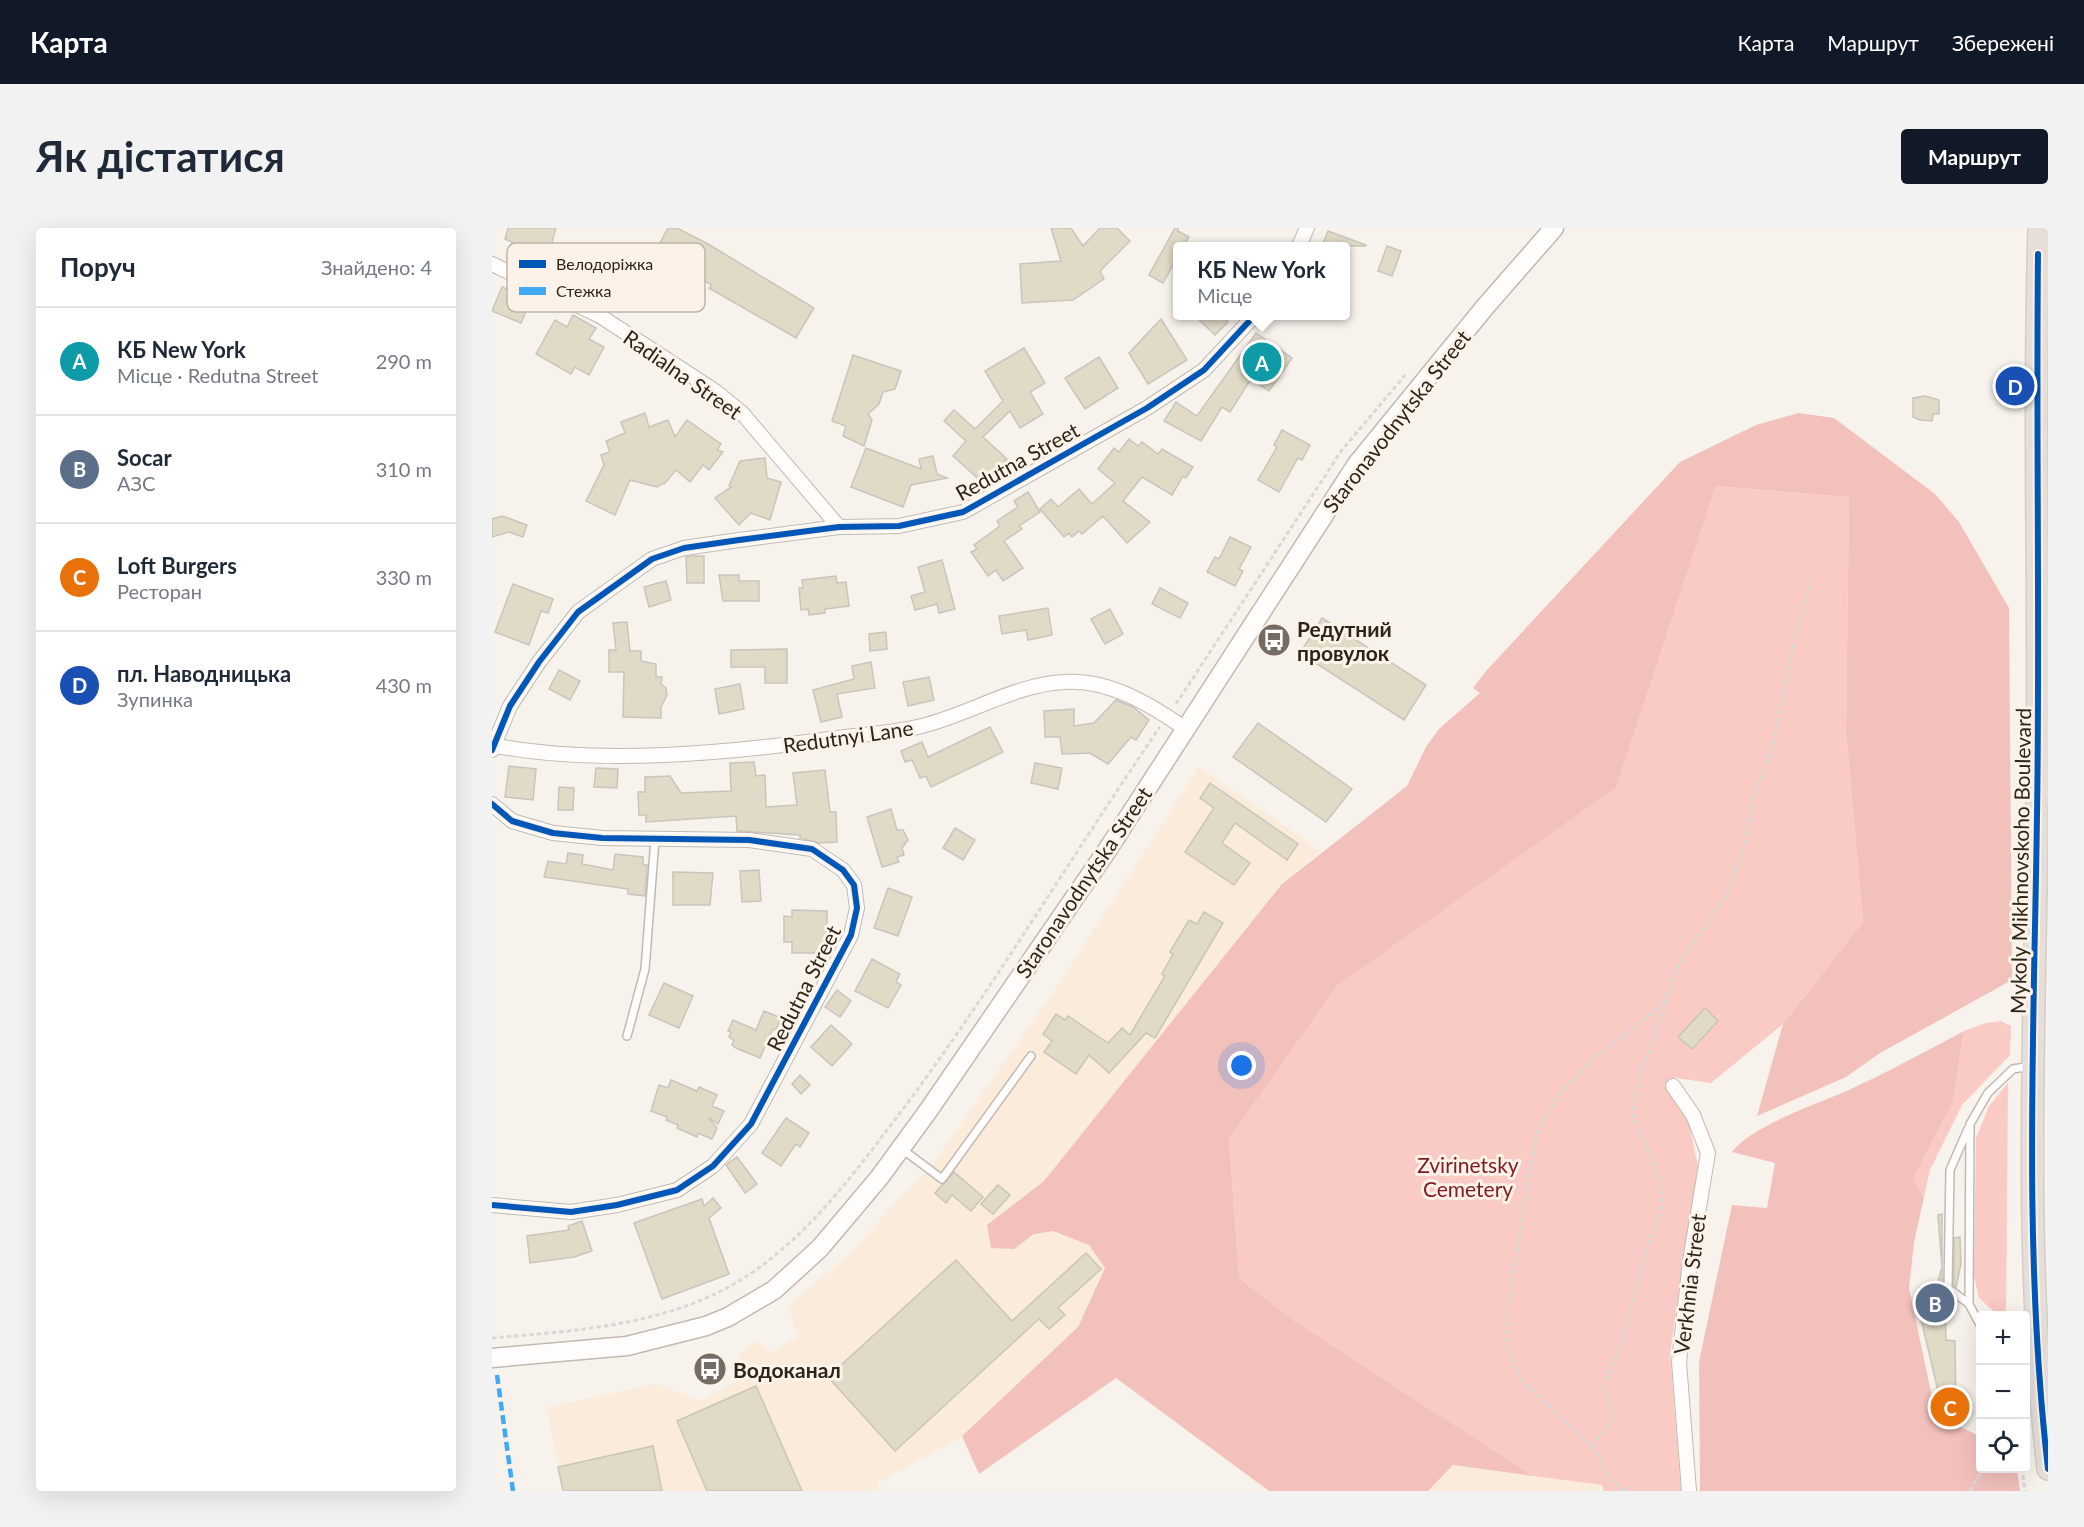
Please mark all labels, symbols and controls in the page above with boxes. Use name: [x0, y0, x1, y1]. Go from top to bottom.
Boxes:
text: Карта: [30, 25, 108, 59]
text: Карта: [1738, 30, 1794, 55]
text: Маршрут: [1827, 30, 1919, 55]
text: Збережені: [1952, 30, 2054, 55]
button: Маршрут: [1901, 129, 2048, 184]
text: Як дістатися: [36, 131, 285, 181]
popup: [1173, 242, 1350, 320]
legend: [507, 243, 705, 312]
text: Поруч: [60, 251, 136, 283]
text: Велодоріжка: [556, 254, 653, 273]
text: Знайдено: 4: [321, 255, 432, 279]
text: КБ New York: [1197, 256, 1326, 283]
text: Стежка: [556, 281, 611, 300]
text: Місце: [1197, 283, 1252, 307]
street label: Radialna Street: [619, 324, 747, 424]
street label: Staronavodnytska Street: [1317, 324, 1475, 517]
text: КБ New York: [117, 336, 246, 363]
pin: A: [1242, 340, 1282, 384]
text: A: [73, 349, 86, 373]
text: 290 m: [376, 349, 432, 373]
text: Місце · Redutna Street: [117, 363, 319, 387]
pin: D: [1996, 364, 2035, 408]
street label: Redutna Street: [951, 417, 1084, 505]
text: Socar: [117, 444, 172, 471]
text: B: [73, 457, 86, 481]
text: 310 m: [376, 457, 432, 481]
text: АЗС: [117, 471, 155, 495]
text: Loft Burgers: [117, 552, 237, 579]
text: C: [73, 565, 86, 589]
text: 330 m: [376, 565, 432, 589]
text: Ресторан: [117, 579, 202, 603]
place label: Редутний провулок: [1297, 616, 1392, 665]
bus stop icon: Редутний провулок: [1256, 622, 1292, 658]
text: пл. Наводницька: [117, 660, 291, 687]
text: D: [72, 673, 87, 697]
text: 430 m: [376, 673, 432, 697]
text: Зупинка: [117, 687, 193, 711]
street label: Mykoly Mikhnovskoho Boulevard: [2005, 708, 2035, 1014]
street label: Redutnyi Lane: [781, 714, 915, 758]
street label: Staronavodnytska Street: [1010, 781, 1156, 982]
street label: Redutna Street: [761, 921, 846, 1055]
your location: [1227, 1051, 1256, 1080]
park label: Zvirinetsky Cemetery: [1417, 1152, 1519, 1201]
street label: Verkhnia Street: [1668, 1212, 1710, 1356]
pin: B: [1916, 1280, 1954, 1326]
map controls: [1976, 1311, 2030, 1473]
button: +: [1976, 1311, 2030, 1365]
bus stop icon: Водоканал: [692, 1351, 728, 1387]
place label: Водоканал: [733, 1357, 841, 1382]
button: −: [1976, 1365, 2030, 1419]
pin: C: [1930, 1384, 1970, 1430]
button: locate: [1976, 1419, 2030, 1473]

